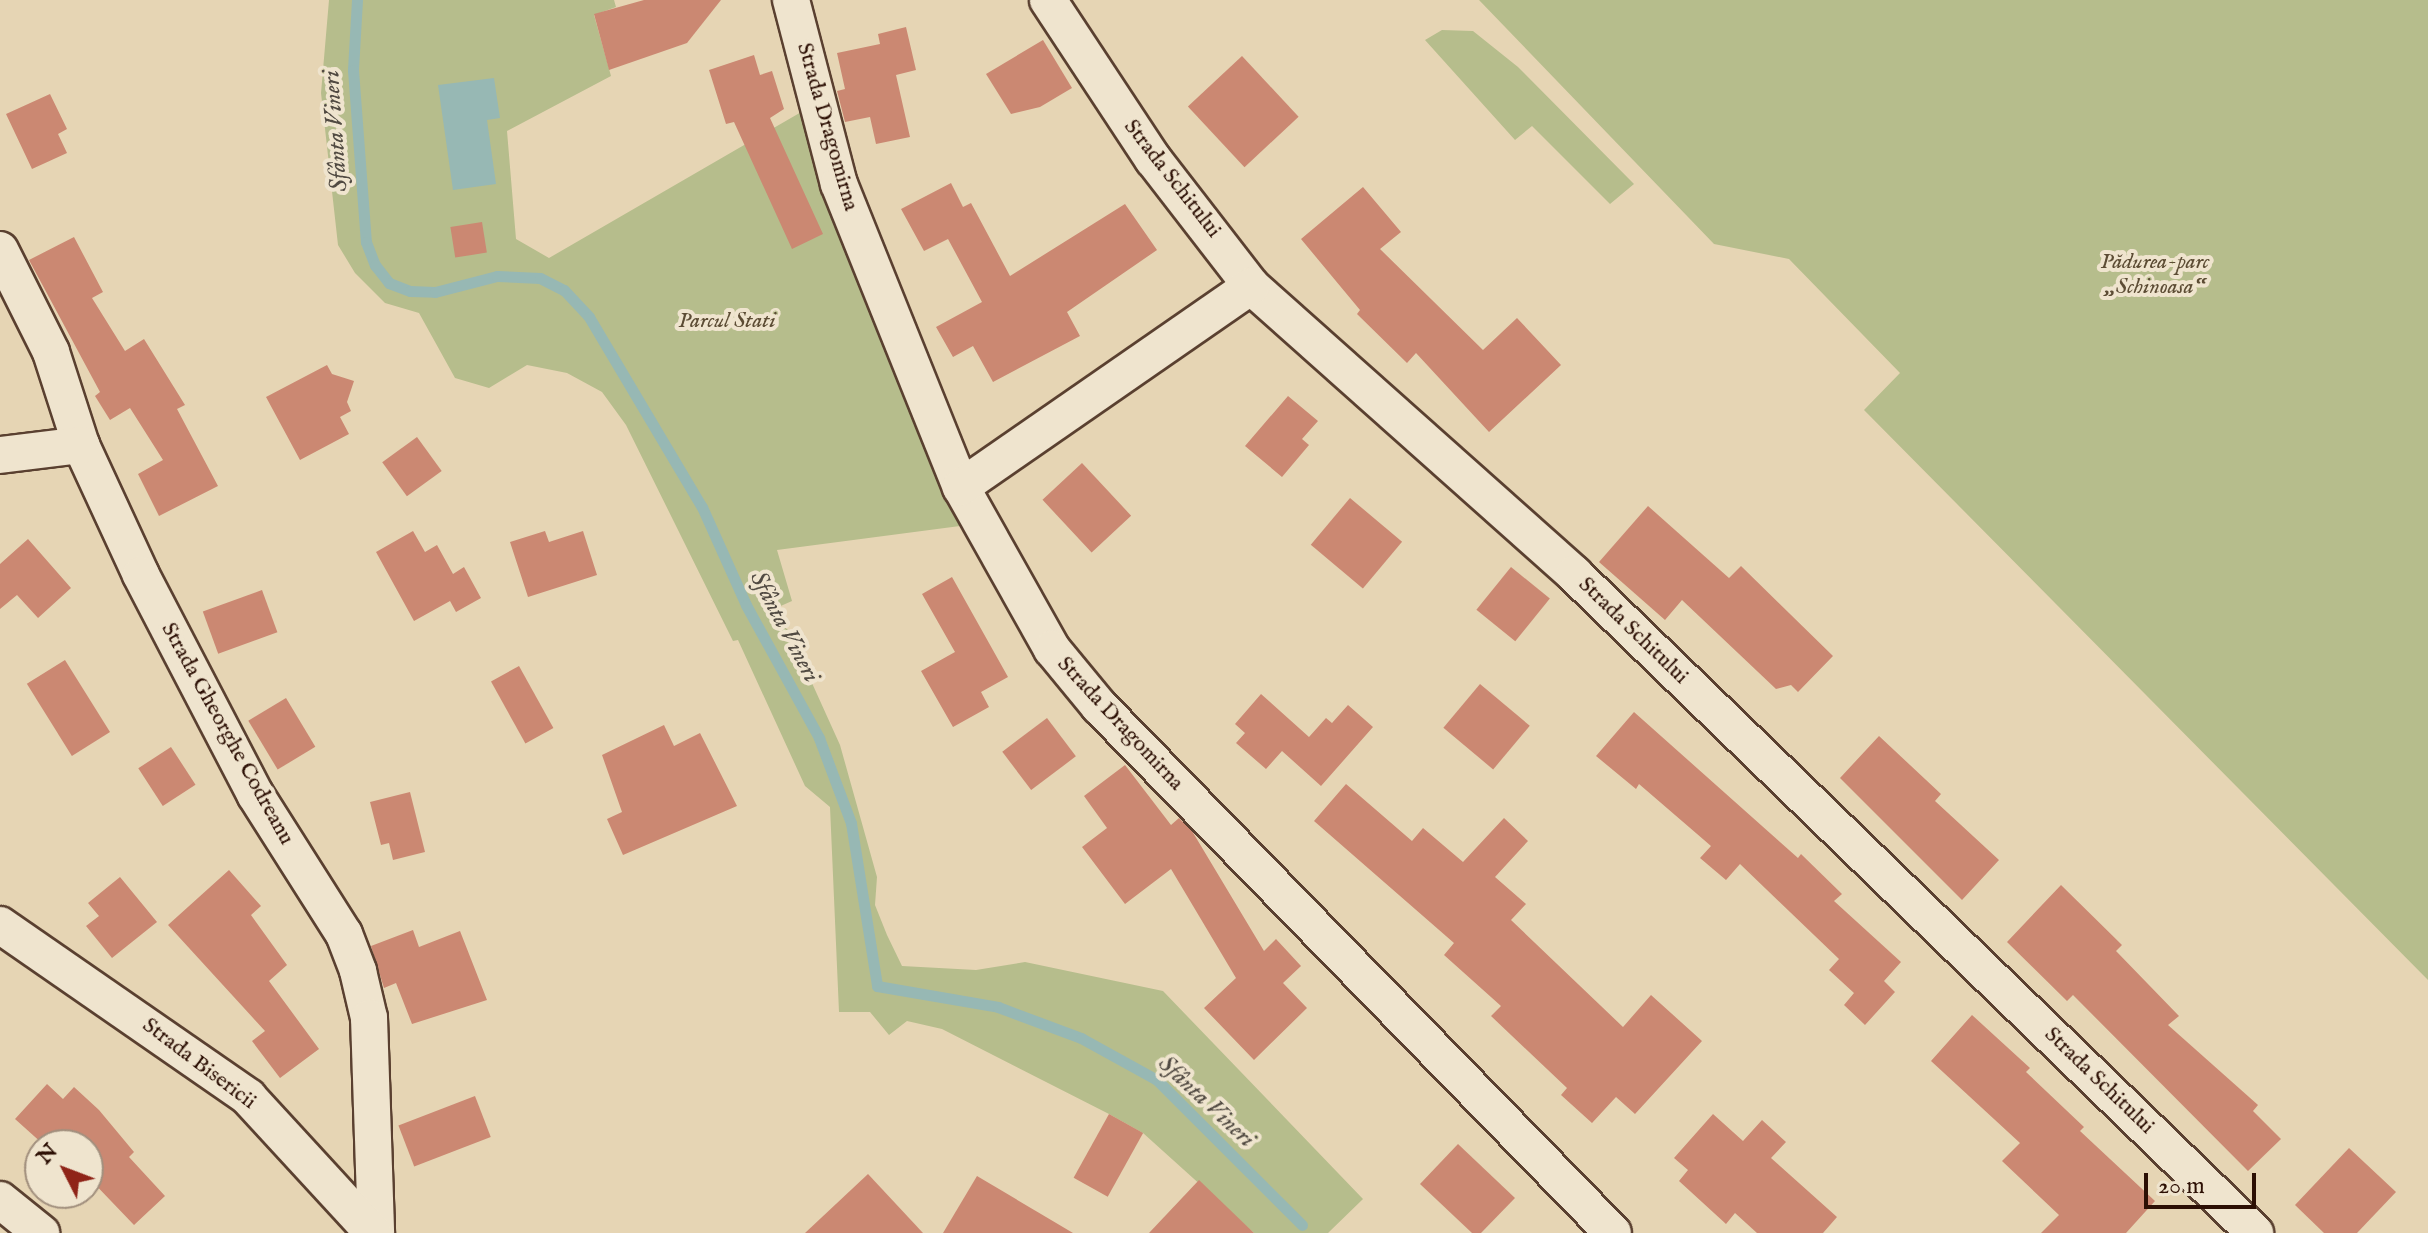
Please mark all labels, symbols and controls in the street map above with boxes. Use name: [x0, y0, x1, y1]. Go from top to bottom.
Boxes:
street label: Strada Dragomirna: [790, 40, 864, 214]
water label: Sfânta Vineri: [317, 69, 355, 193]
street label: Strada Schitului: [1118, 115, 1226, 243]
park label: Pădurea-parc „Schinoasa“: [2101, 249, 2209, 300]
park label: Parcul Stati: [678, 309, 776, 335]
water label: Sfânta Vineri: [743, 567, 825, 687]
street label: Strada Schitului: [1572, 572, 1694, 690]
street label: Strada Gheorghe Codreanu: [155, 618, 299, 850]
street label: Strada Dragomirna: [1051, 652, 1189, 796]
street label: Strada Bisericii: [137, 1013, 261, 1115]
street label: Strada Schitului: [2038, 1022, 2160, 1140]
water label: Sfânta Vineri: [1152, 1050, 1260, 1154]
north arrow: [24, 1129, 104, 1209]
text: N: [31, 1138, 64, 1171]
scale bar: [2148, 1157, 2260, 1207]
text: 20 m: [2158, 1171, 2205, 1202]

